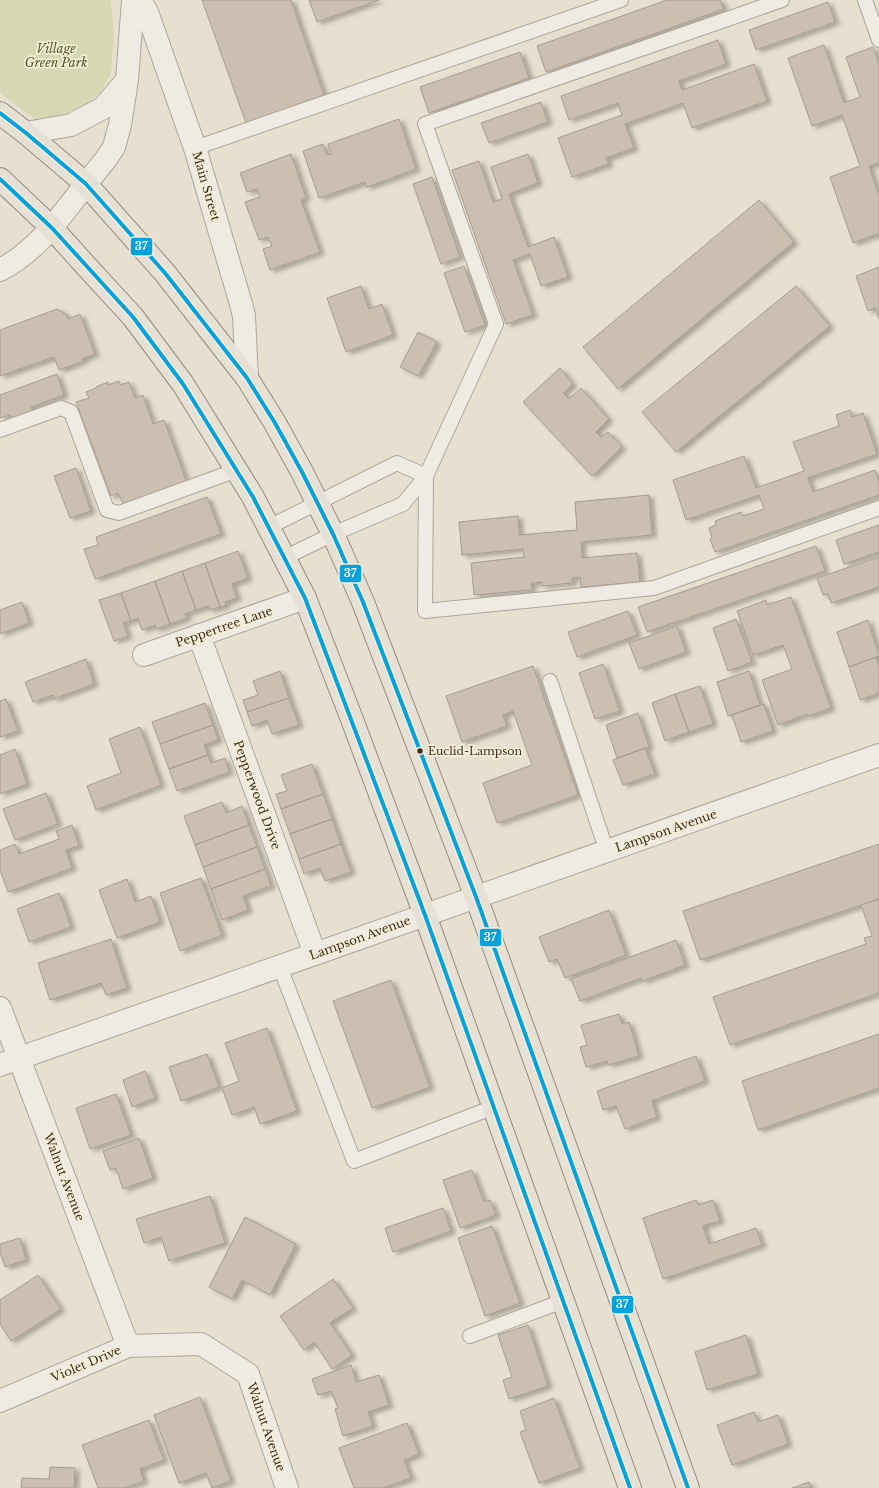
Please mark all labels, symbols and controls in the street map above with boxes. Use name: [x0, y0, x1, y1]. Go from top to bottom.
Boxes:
park label: Village Green Park: [25, 41, 87, 70]
street label: Main Street: [189, 149, 224, 223]
line badge: 37: [130, 237, 153, 256]
text: 37: [135, 239, 148, 253]
line badge: 37: [339, 564, 362, 583]
text: 37: [344, 566, 357, 580]
street label: Peppertree Lane: [173, 603, 274, 650]
street label: Pepperwood Drive: [231, 738, 284, 852]
place label: Euclid-Lampson: [428, 744, 523, 758]
marker: Euclid-Lampson: [415, 746, 425, 756]
street label: Lampson Avenue: [613, 806, 719, 855]
street label: Lampson Avenue: [307, 912, 413, 963]
line badge: 37: [479, 928, 502, 947]
text: 37: [484, 930, 497, 944]
street label: Walnut Avenue: [40, 1130, 88, 1223]
line badge: 37: [611, 1295, 634, 1314]
text: 37: [616, 1297, 629, 1311]
street label: Violet Drive: [48, 1342, 123, 1385]
street label: Walnut Avenue: [244, 1379, 289, 1473]

